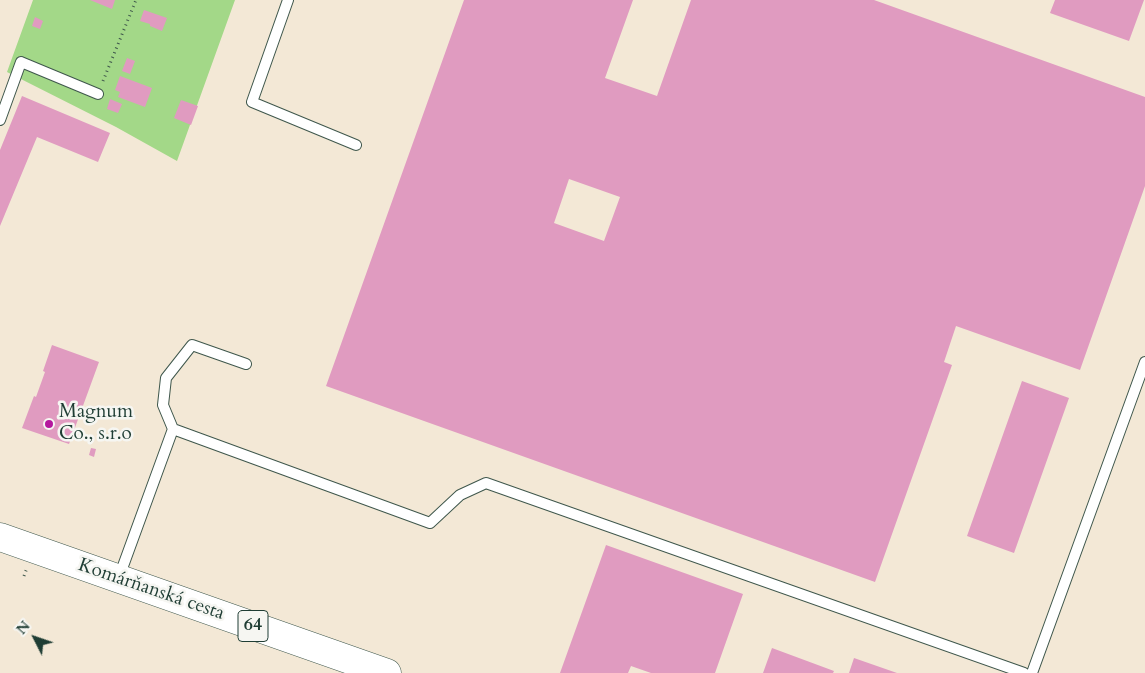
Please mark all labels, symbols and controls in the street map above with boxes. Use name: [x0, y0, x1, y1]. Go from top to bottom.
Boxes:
place label: Magnum Co., s.r.o: [59, 402, 133, 446]
marker: Magnum Co., s.r.o: [43, 418, 55, 430]
street label: Komárňanská cesta: [75, 554, 227, 626]
road number: 64: [238, 610, 268, 642]
north arrow: [10, 613, 60, 663]
text: N: [12, 617, 34, 639]

